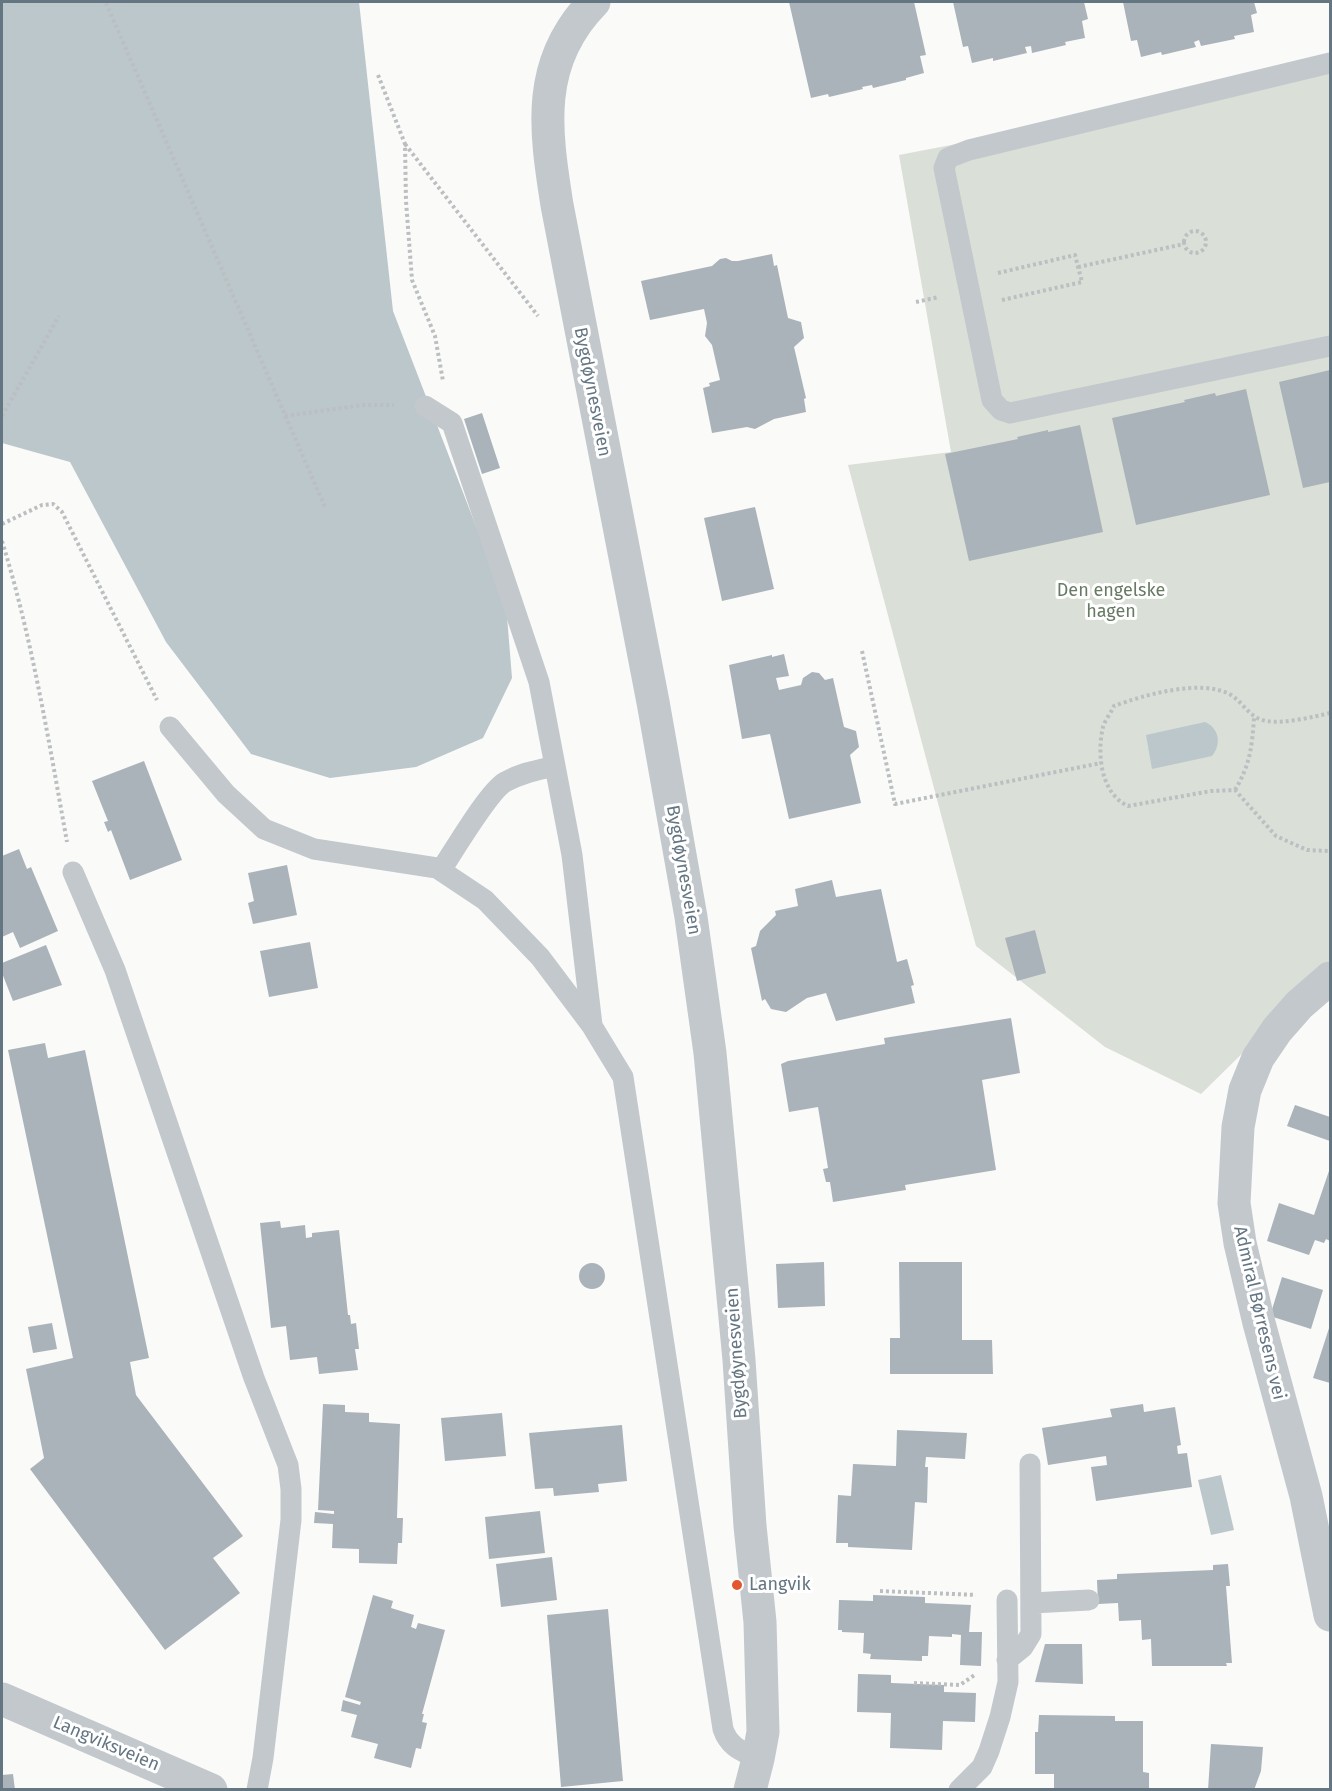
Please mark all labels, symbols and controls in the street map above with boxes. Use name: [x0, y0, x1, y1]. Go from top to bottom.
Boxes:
street label: Bygdøynesveien: [569, 325, 615, 459]
park label: Den engelske hagen: [1057, 580, 1165, 622]
street label: Bygdøynesveien: [661, 803, 705, 937]
street label: Admiral Børresens vei: [1228, 1224, 1290, 1402]
street label: Bygdøynesveien: [722, 1287, 752, 1419]
place label: Langvik: [749, 1574, 811, 1596]
marker: Langvik: [730, 1578, 744, 1592]
street label: Langviksveien: [49, 1712, 163, 1776]

